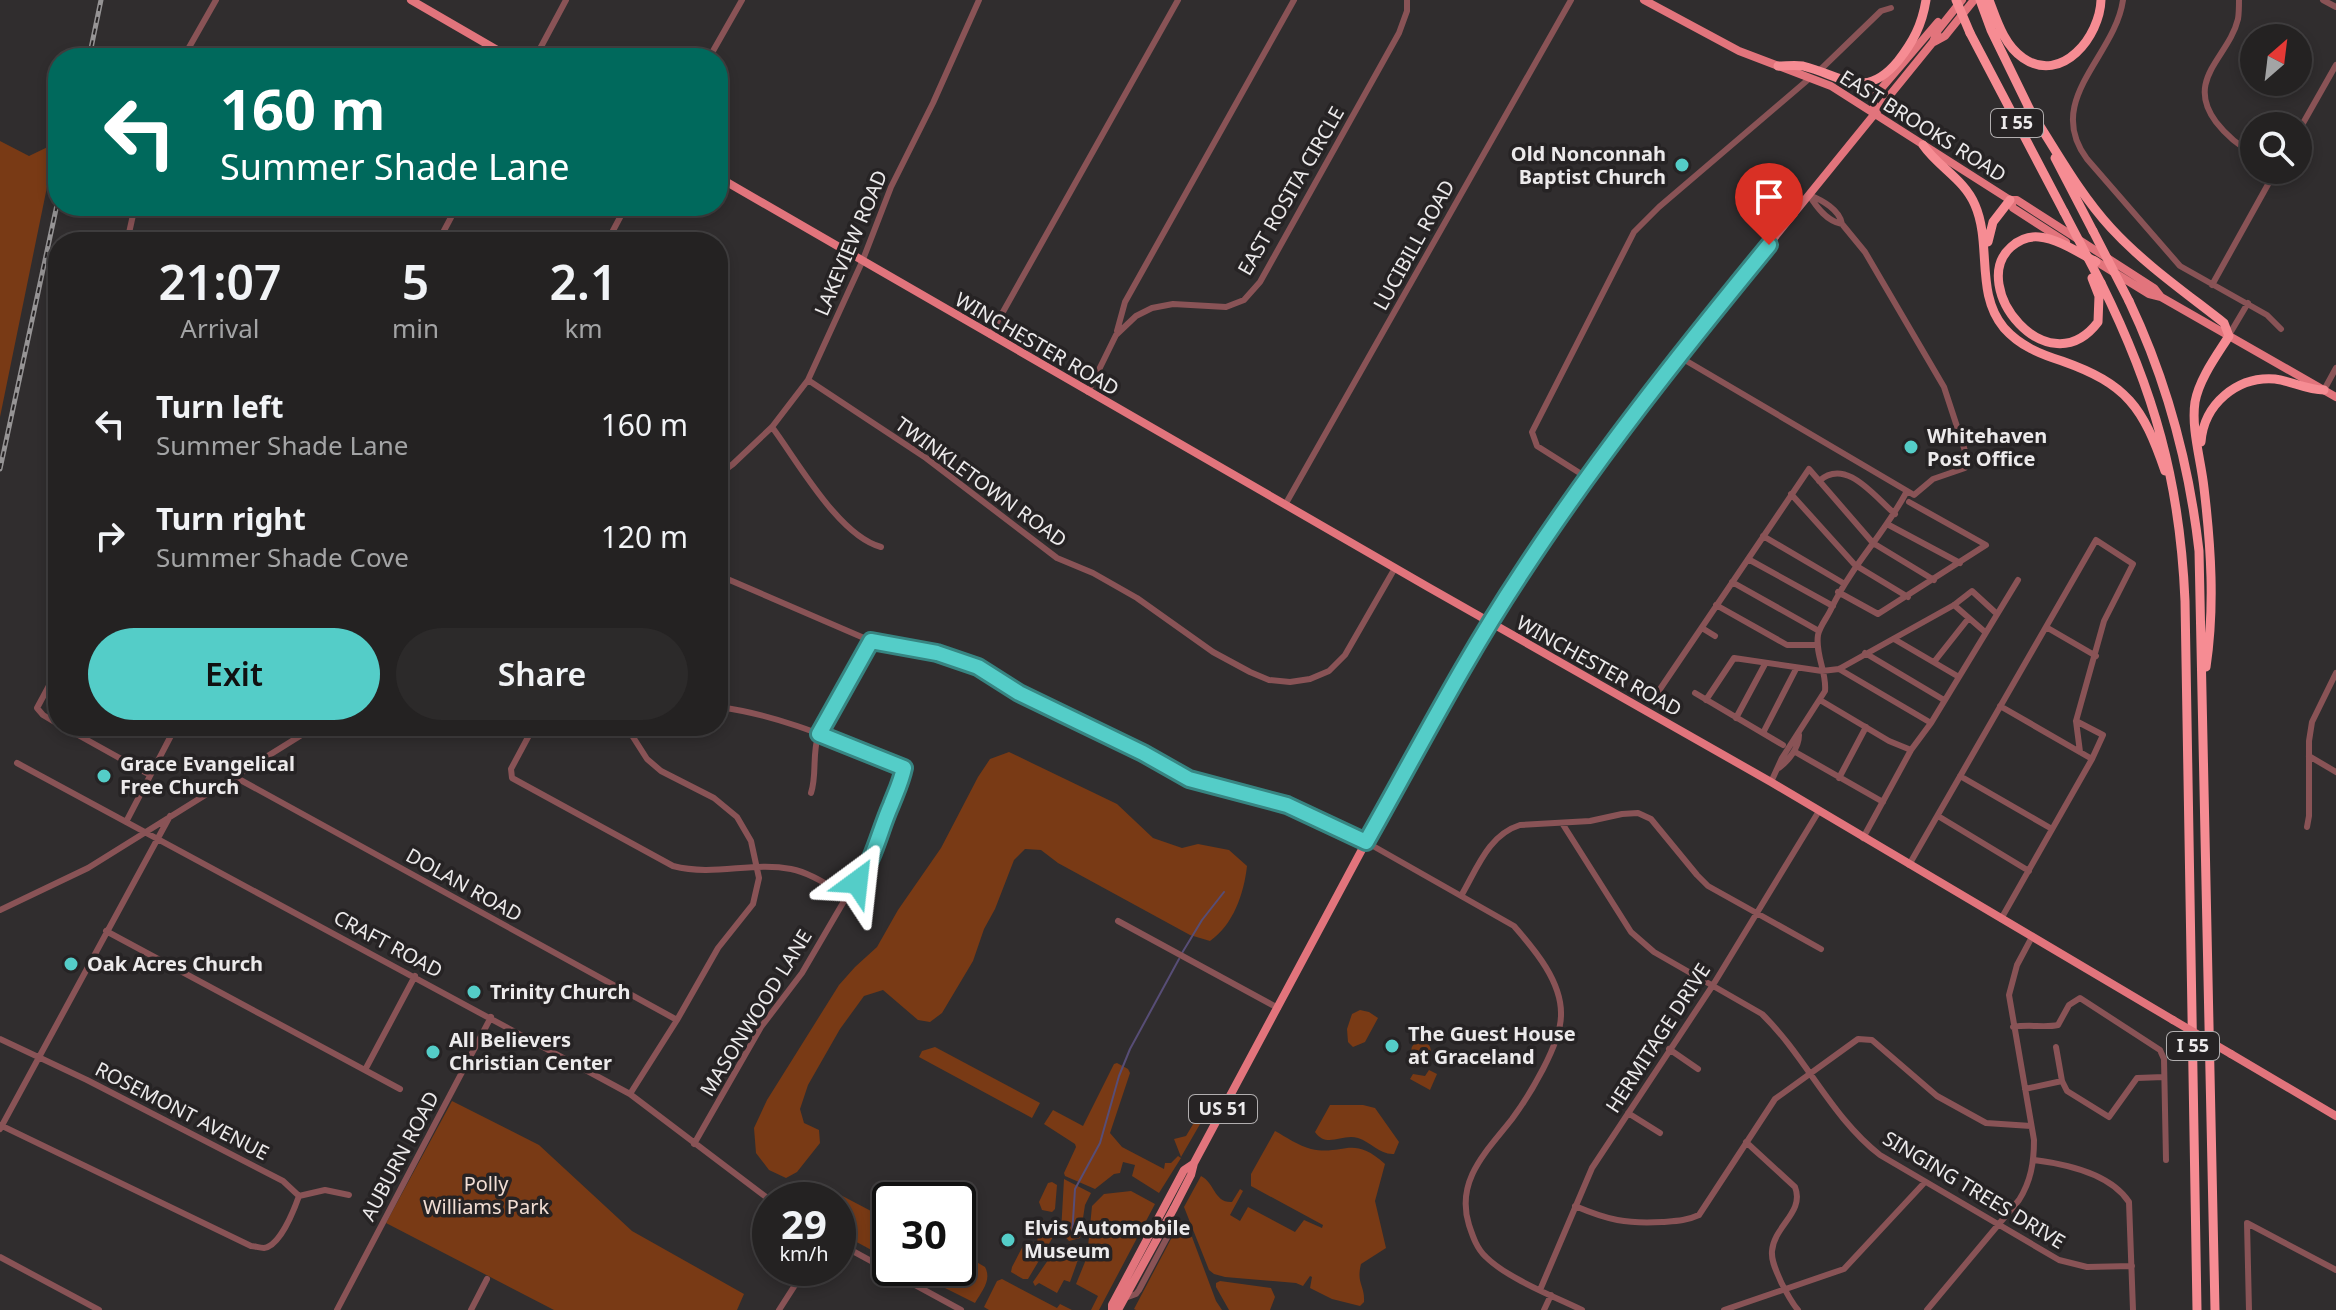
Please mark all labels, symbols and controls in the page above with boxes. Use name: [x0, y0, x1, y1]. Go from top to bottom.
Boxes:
north arrow: [2240, 24, 2312, 96]
map controls: [2240, 24, 2312, 184]
street label: EAST BROOKS ROAD: [1835, 63, 2012, 188]
text: 160 m: [220, 70, 385, 146]
icon: left: [88, 80, 192, 184]
street label: EAST ROSITA CIRCLE: [1231, 101, 1350, 280]
road number: I 55: [1991, 109, 2043, 137]
button: search: [2240, 112, 2312, 184]
place label: Old Nonconnah Baptist Church: [1511, 140, 1666, 190]
text: Summer Shade Lane: [220, 142, 570, 191]
marker: Old Nonconnah Baptist Church: [1673, 156, 1691, 174]
pin: [1735, 163, 1803, 245]
street label: LAKEVIEW ROAD: [808, 166, 893, 320]
street label: LUCIBILL ROAD: [1367, 175, 1461, 315]
icon: arrive: [1747, 175, 1791, 219]
text: 21:07: [158, 249, 281, 314]
text: 5: [402, 249, 429, 314]
text: 2.1: [549, 249, 618, 314]
street label: WINCHESTER ROAD: [950, 286, 1124, 402]
text: Arrival: [180, 310, 260, 346]
text: min: [392, 310, 439, 346]
text: km: [564, 310, 603, 346]
text: Turn left: [156, 386, 284, 427]
icon: left: [88, 402, 132, 446]
text: 160 m: [601, 404, 688, 445]
street label: TWINKLETOWN ROAD: [890, 410, 1073, 553]
place label: Whitehaven Post Office: [1927, 422, 2047, 472]
text: Summer Shade Lane: [156, 427, 408, 463]
marker: Whitehaven Post Office: [1902, 438, 1920, 456]
text: Turn right: [156, 498, 306, 539]
icon: right: [88, 514, 132, 558]
text: 120 m: [601, 516, 688, 557]
text: Summer Shade Cove: [156, 539, 409, 575]
street label: WINCHESTER ROAD: [1512, 609, 1687, 722]
button: Exit: [88, 628, 380, 720]
button: Share: [396, 628, 688, 720]
place label: Grace Evangelical Free Church: [120, 750, 295, 800]
marker: Grace Evangelical Free Church: [95, 767, 113, 785]
position arrow: [815, 840, 899, 924]
street label: DOLAN ROAD: [401, 842, 527, 928]
street label: CRAFT ROAD: [329, 904, 447, 984]
street label: MASONWOOD LANE: [693, 924, 818, 1101]
place label: Oak Acres Church: [87, 950, 263, 977]
marker: Oak Acres Church: [62, 955, 80, 973]
street label: HERMITAGE DRIVE: [1599, 958, 1716, 1118]
place label: Trinity Church: [490, 978, 630, 1005]
marker: Trinity Church: [465, 983, 483, 1001]
place label: The Guest House at Graceland: [1408, 1020, 1576, 1070]
place label: All Believers Christian Center: [449, 1026, 612, 1076]
road number: I 55: [2167, 1032, 2219, 1060]
marker: The Guest House at Graceland: [1383, 1037, 1401, 1055]
marker: All Believers Christian Center: [424, 1043, 442, 1061]
street label: ROSEMONT AVENUE: [91, 1055, 274, 1166]
street label: AUBURN ROAD: [354, 1086, 445, 1225]
road number: US 51: [1189, 1095, 1257, 1123]
street label: SINGING TREES DRIVE: [1878, 1124, 2070, 1255]
park label: Polly Williams Park: [423, 1170, 549, 1220]
speed limit sign: 30: [872, 1182, 976, 1286]
text: 29: [781, 1196, 827, 1251]
place label: Elvis Automobile Museum: [1024, 1214, 1190, 1264]
marker: Elvis Automobile Museum: [999, 1231, 1017, 1249]
text: km/h: [779, 1240, 829, 1267]

